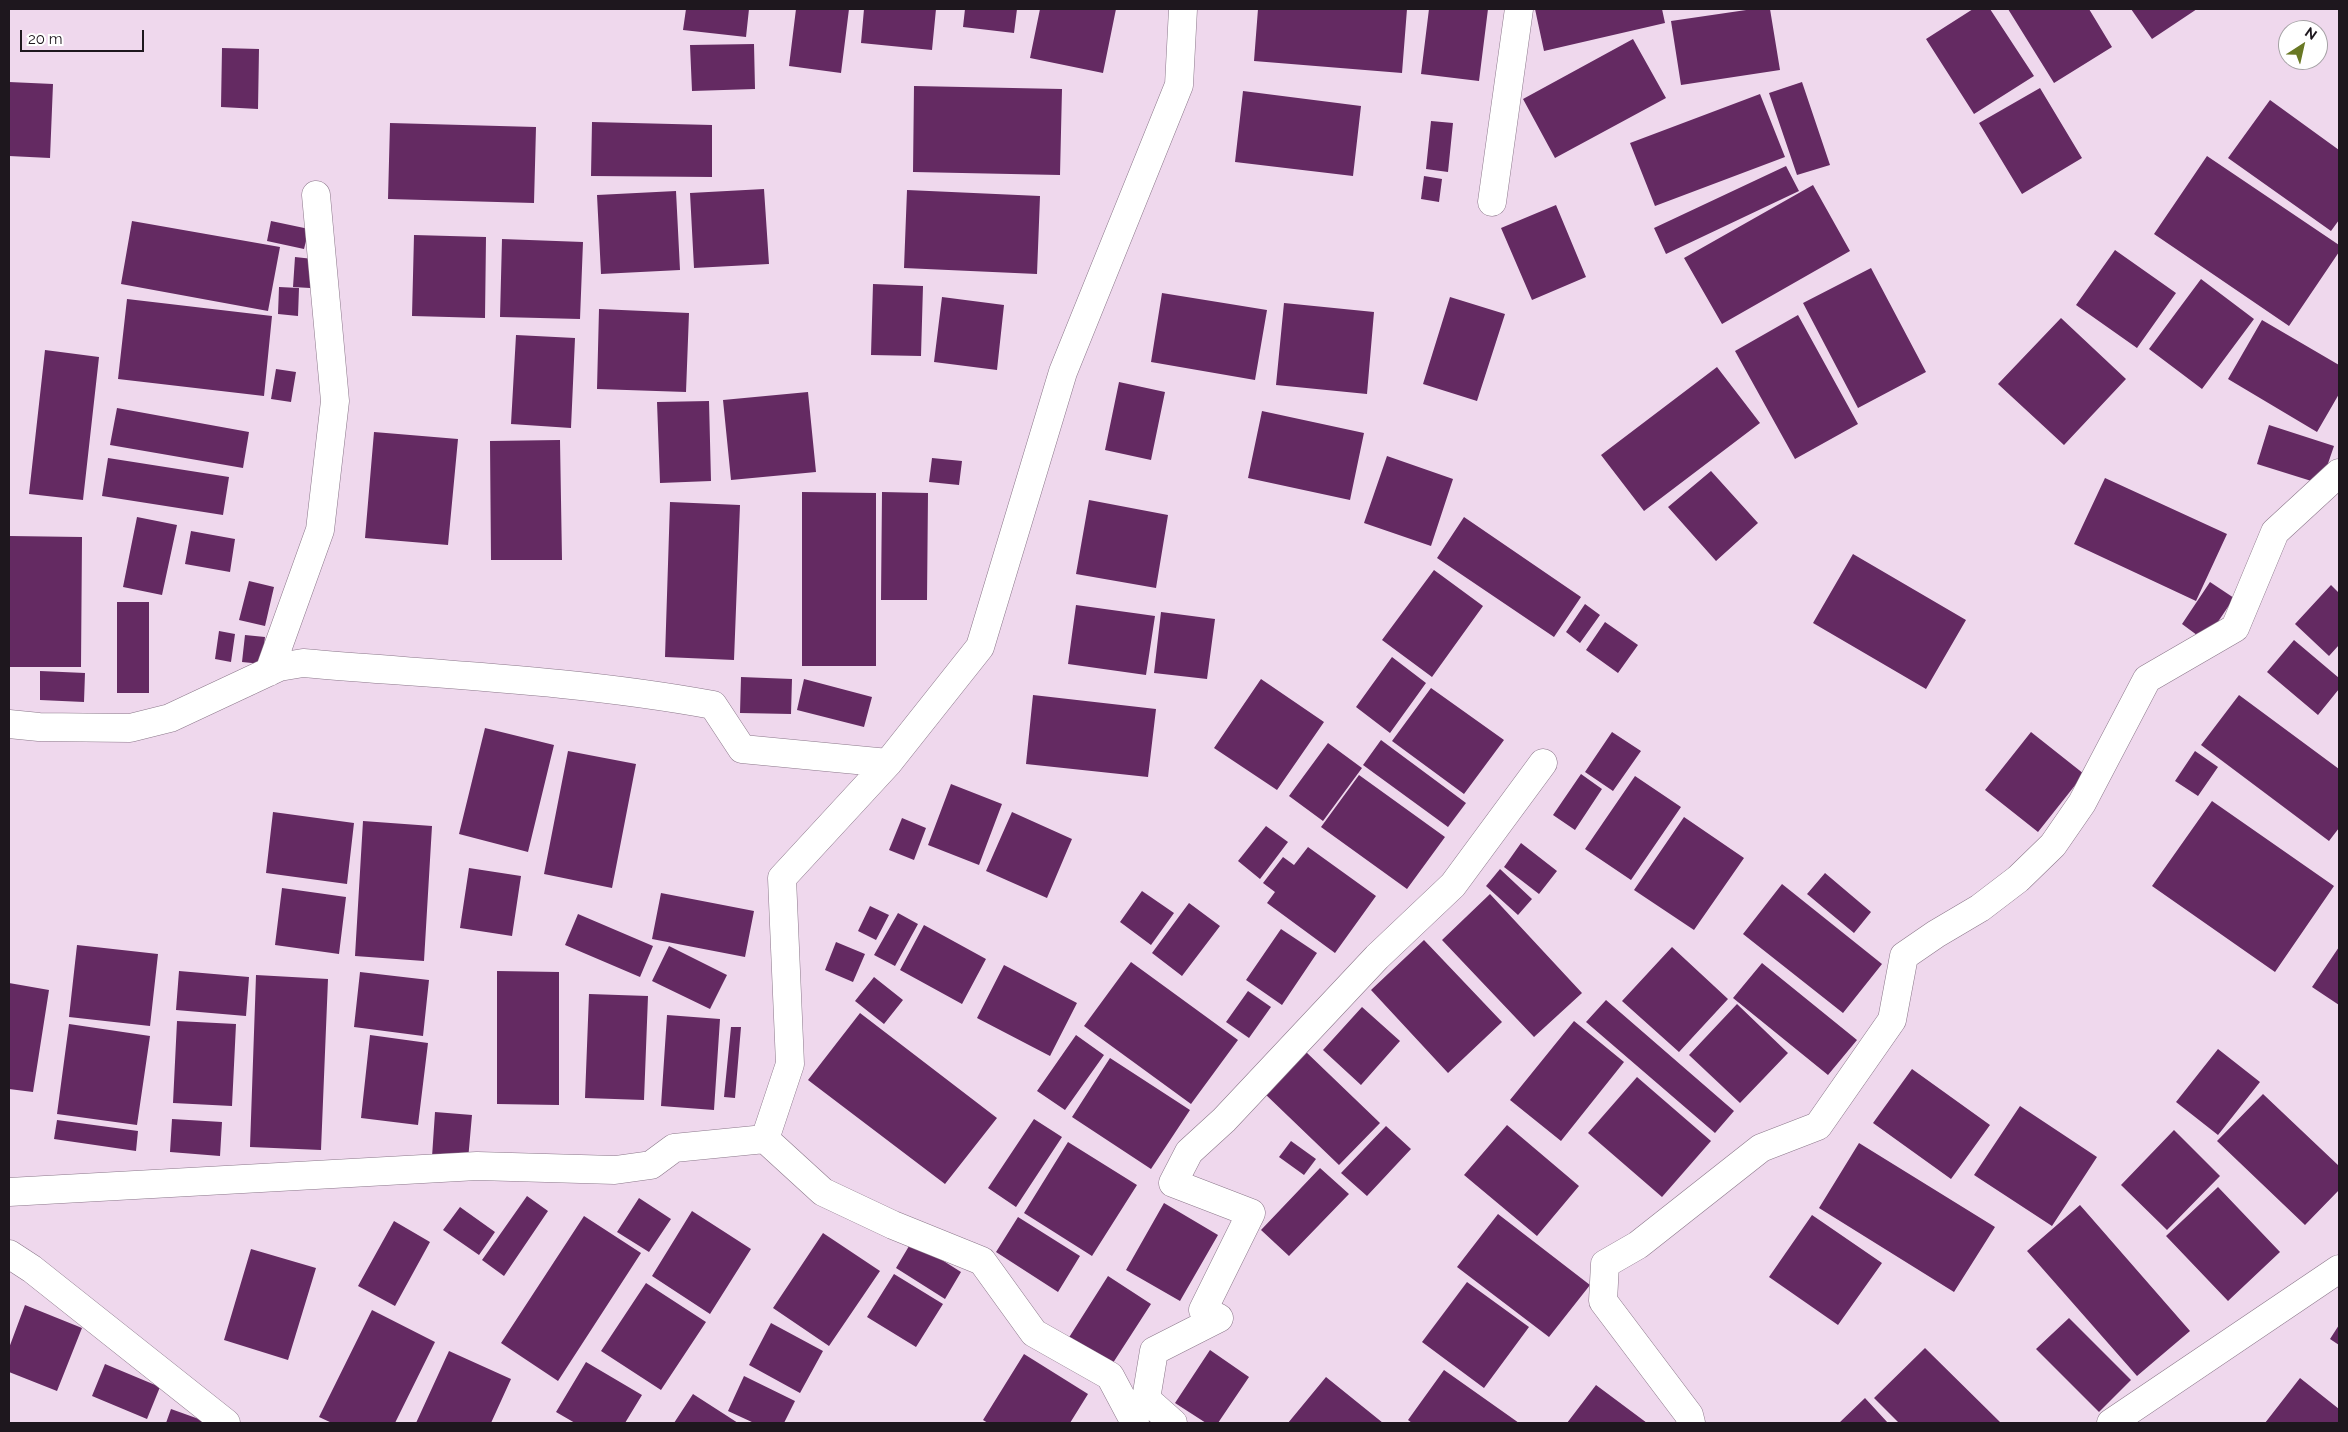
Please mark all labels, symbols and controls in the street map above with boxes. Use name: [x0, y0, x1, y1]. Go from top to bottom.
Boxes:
scale bar: [22, 20, 146, 52]
north arrow: [2278, 20, 2328, 70]
text: N: [2302, 24, 2320, 43]
text: 20 m: [28, 30, 63, 48]

